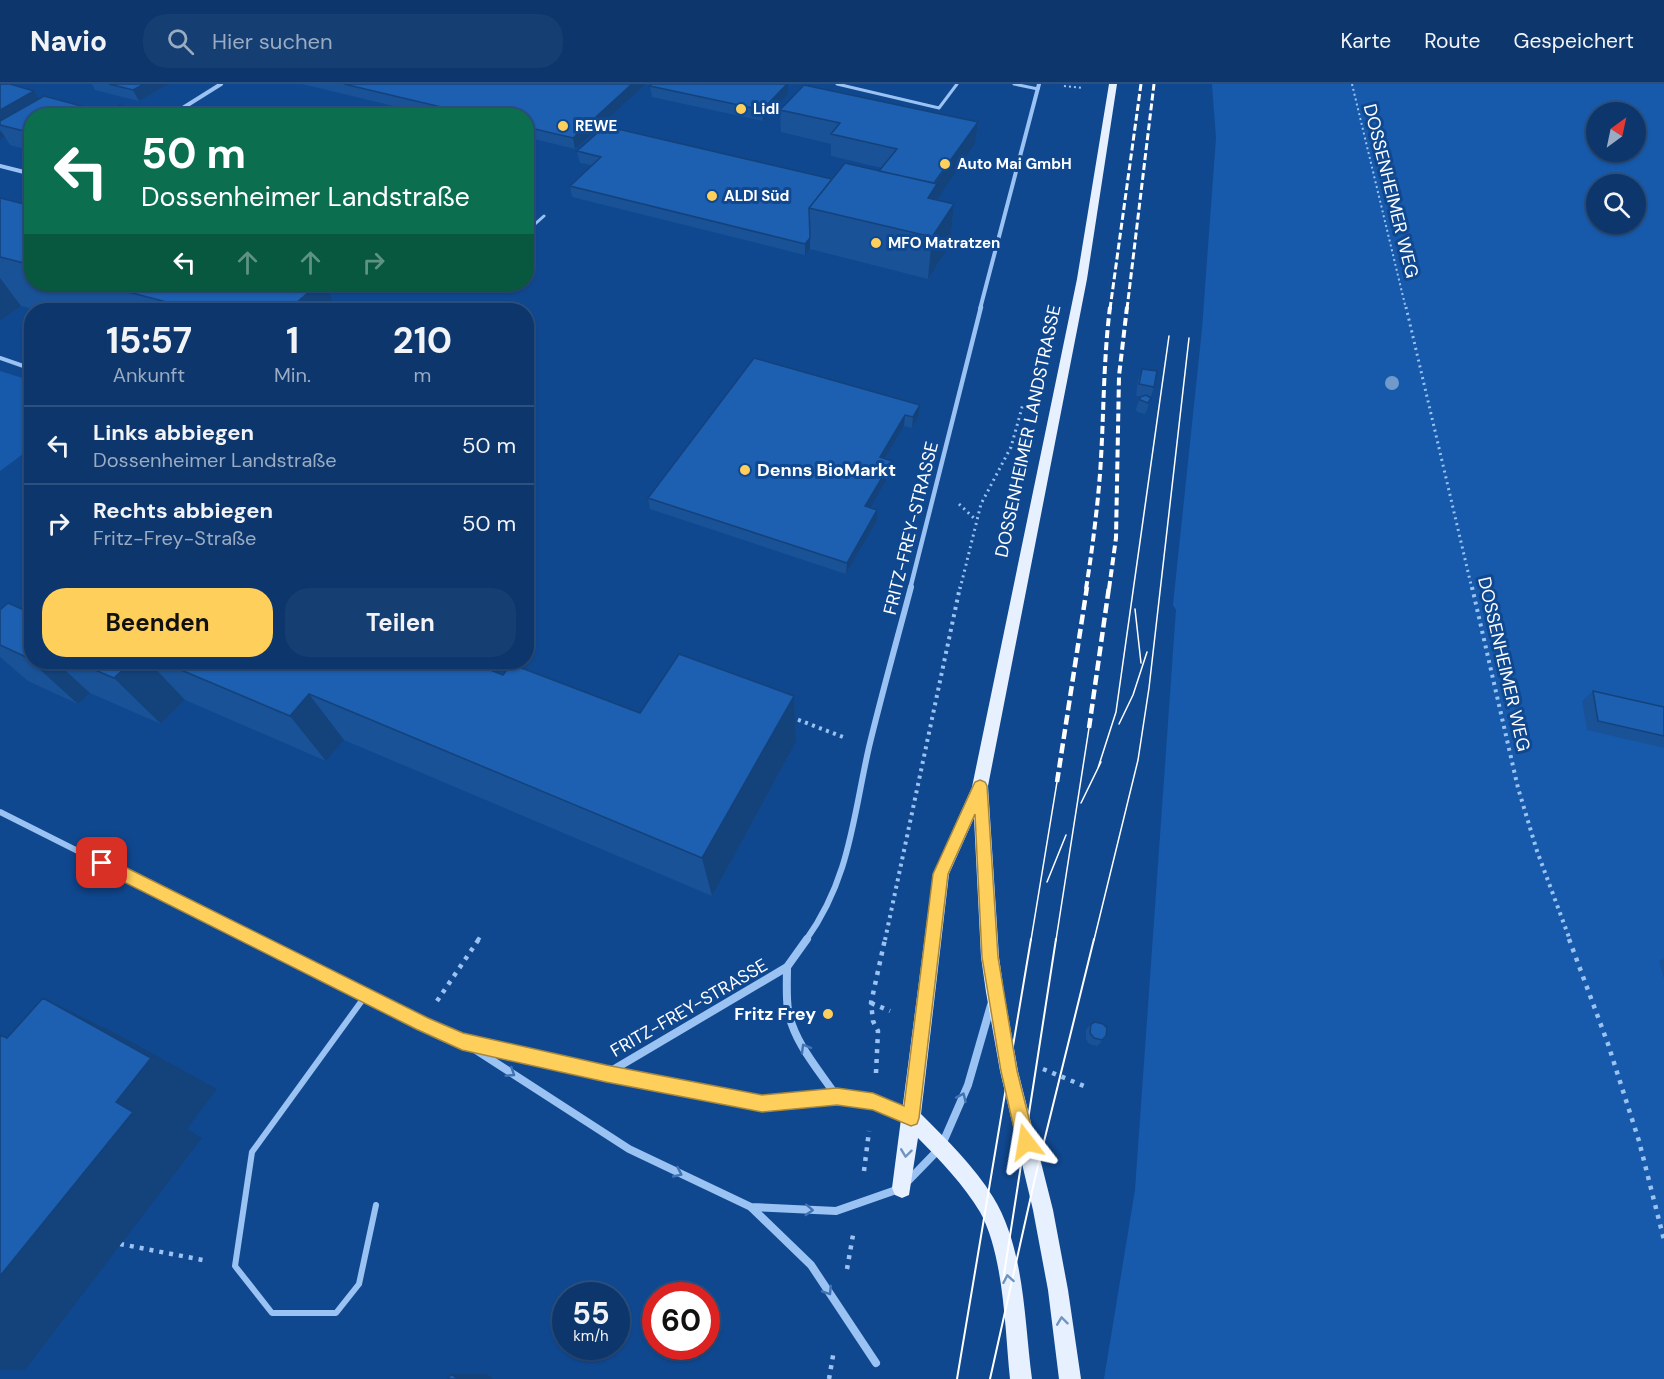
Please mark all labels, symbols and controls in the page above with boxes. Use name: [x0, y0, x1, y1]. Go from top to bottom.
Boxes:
search box: [143, 14, 563, 68]
text: Navio: [30, 23, 107, 60]
icon: search: [164, 25, 197, 58]
text: Hier suchen: [212, 27, 333, 56]
text: Karte: [1340, 27, 1391, 55]
text: Route: [1424, 27, 1480, 55]
text: Gespeichert: [1513, 27, 1634, 55]
place label: Lidl: [753, 99, 779, 119]
marker: Lidl: [734, 102, 748, 116]
street label: DOSSENHEIMER WEG: [1358, 102, 1424, 280]
north arrow: [1586, 102, 1646, 162]
map controls: [1586, 102, 1646, 234]
place label: REWE: [575, 116, 617, 136]
marker: REWE: [556, 119, 570, 133]
text: 50 m: [141, 126, 246, 181]
icon: left: [42, 132, 120, 210]
place label: Auto Mai GmbH: [957, 154, 1072, 174]
marker: Auto Mai GmbH: [938, 157, 952, 171]
button: search: [1586, 174, 1646, 234]
text: Dossenheimer Landstraße: [141, 179, 470, 214]
place label: ALDI Süd: [724, 186, 789, 206]
marker: ALDI Süd: [705, 189, 719, 203]
place label: MFO Matratzen: [888, 233, 1000, 253]
marker: MFO Matratzen: [869, 236, 883, 250]
icon: left: [168, 246, 201, 279]
icon: ahead: [231, 246, 264, 279]
icon: ahead: [294, 246, 327, 279]
icon: right: [357, 246, 390, 279]
street label: DOSSENHEIMER LANDSTRASSE: [990, 303, 1066, 559]
text: 15:57: [106, 317, 192, 364]
text: 1: [286, 317, 299, 364]
text: 210: [393, 317, 452, 364]
text: Ankunft: [113, 362, 185, 388]
text: Min.: [274, 362, 311, 388]
text: m: [414, 362, 431, 388]
text: Links abbiegen: [93, 418, 254, 447]
icon: left: [42, 429, 75, 462]
text: 50 m: [462, 431, 516, 460]
street label: FRITZ-FREY-STRASSE: [878, 439, 944, 617]
text: Dossenheimer Landstraße: [93, 447, 337, 473]
place label: Denns BioMarkt: [757, 458, 896, 482]
marker: Denns BioMarkt: [738, 463, 752, 477]
text: Rechts abbiegen: [93, 496, 273, 525]
icon: right: [42, 507, 75, 540]
text: 50 m: [462, 509, 516, 538]
text: Fritz-Frey-Straße: [93, 525, 256, 551]
street label: DOSSENHEIMER WEG: [1472, 574, 1536, 754]
button: Beenden: [42, 588, 273, 657]
button: Teilen: [285, 588, 516, 657]
pin: [76, 837, 127, 888]
icon: arrive: [85, 846, 118, 879]
street label: FRITZ-FREY-STRASSE: [606, 953, 772, 1063]
place label: Fritz Frey: [734, 1002, 816, 1026]
marker: Fritz Frey: [821, 1007, 835, 1021]
one-way arrow: [800, 1044, 812, 1054]
one-way arrow: [504, 1066, 515, 1077]
one-way arrow: [955, 1092, 967, 1103]
position arrow: [994, 1110, 1058, 1174]
one-way arrow: [901, 1148, 913, 1157]
one-way arrow: [672, 1165, 683, 1177]
one-way arrow: [805, 1203, 814, 1216]
one-way arrow: [1002, 1275, 1015, 1285]
speed limit sign: 60: [642, 1282, 720, 1360]
one-way arrow: [821, 1285, 832, 1296]
text: 55: [572, 1294, 610, 1333]
one-way arrow: [1057, 1316, 1069, 1326]
text: km/h: [573, 1326, 609, 1346]

